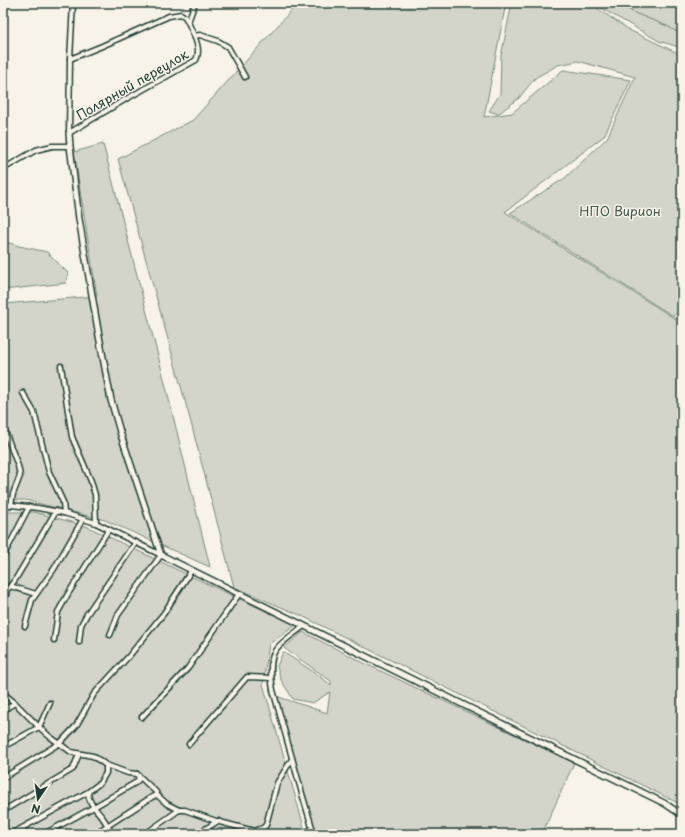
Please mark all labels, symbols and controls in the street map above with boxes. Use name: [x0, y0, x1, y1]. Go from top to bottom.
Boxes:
street label: Полярный переулок: [72, 44, 192, 124]
park label: НПО Вирион: [579, 201, 661, 220]
north arrow: [18, 779, 58, 819]
text: N: [29, 800, 42, 818]

